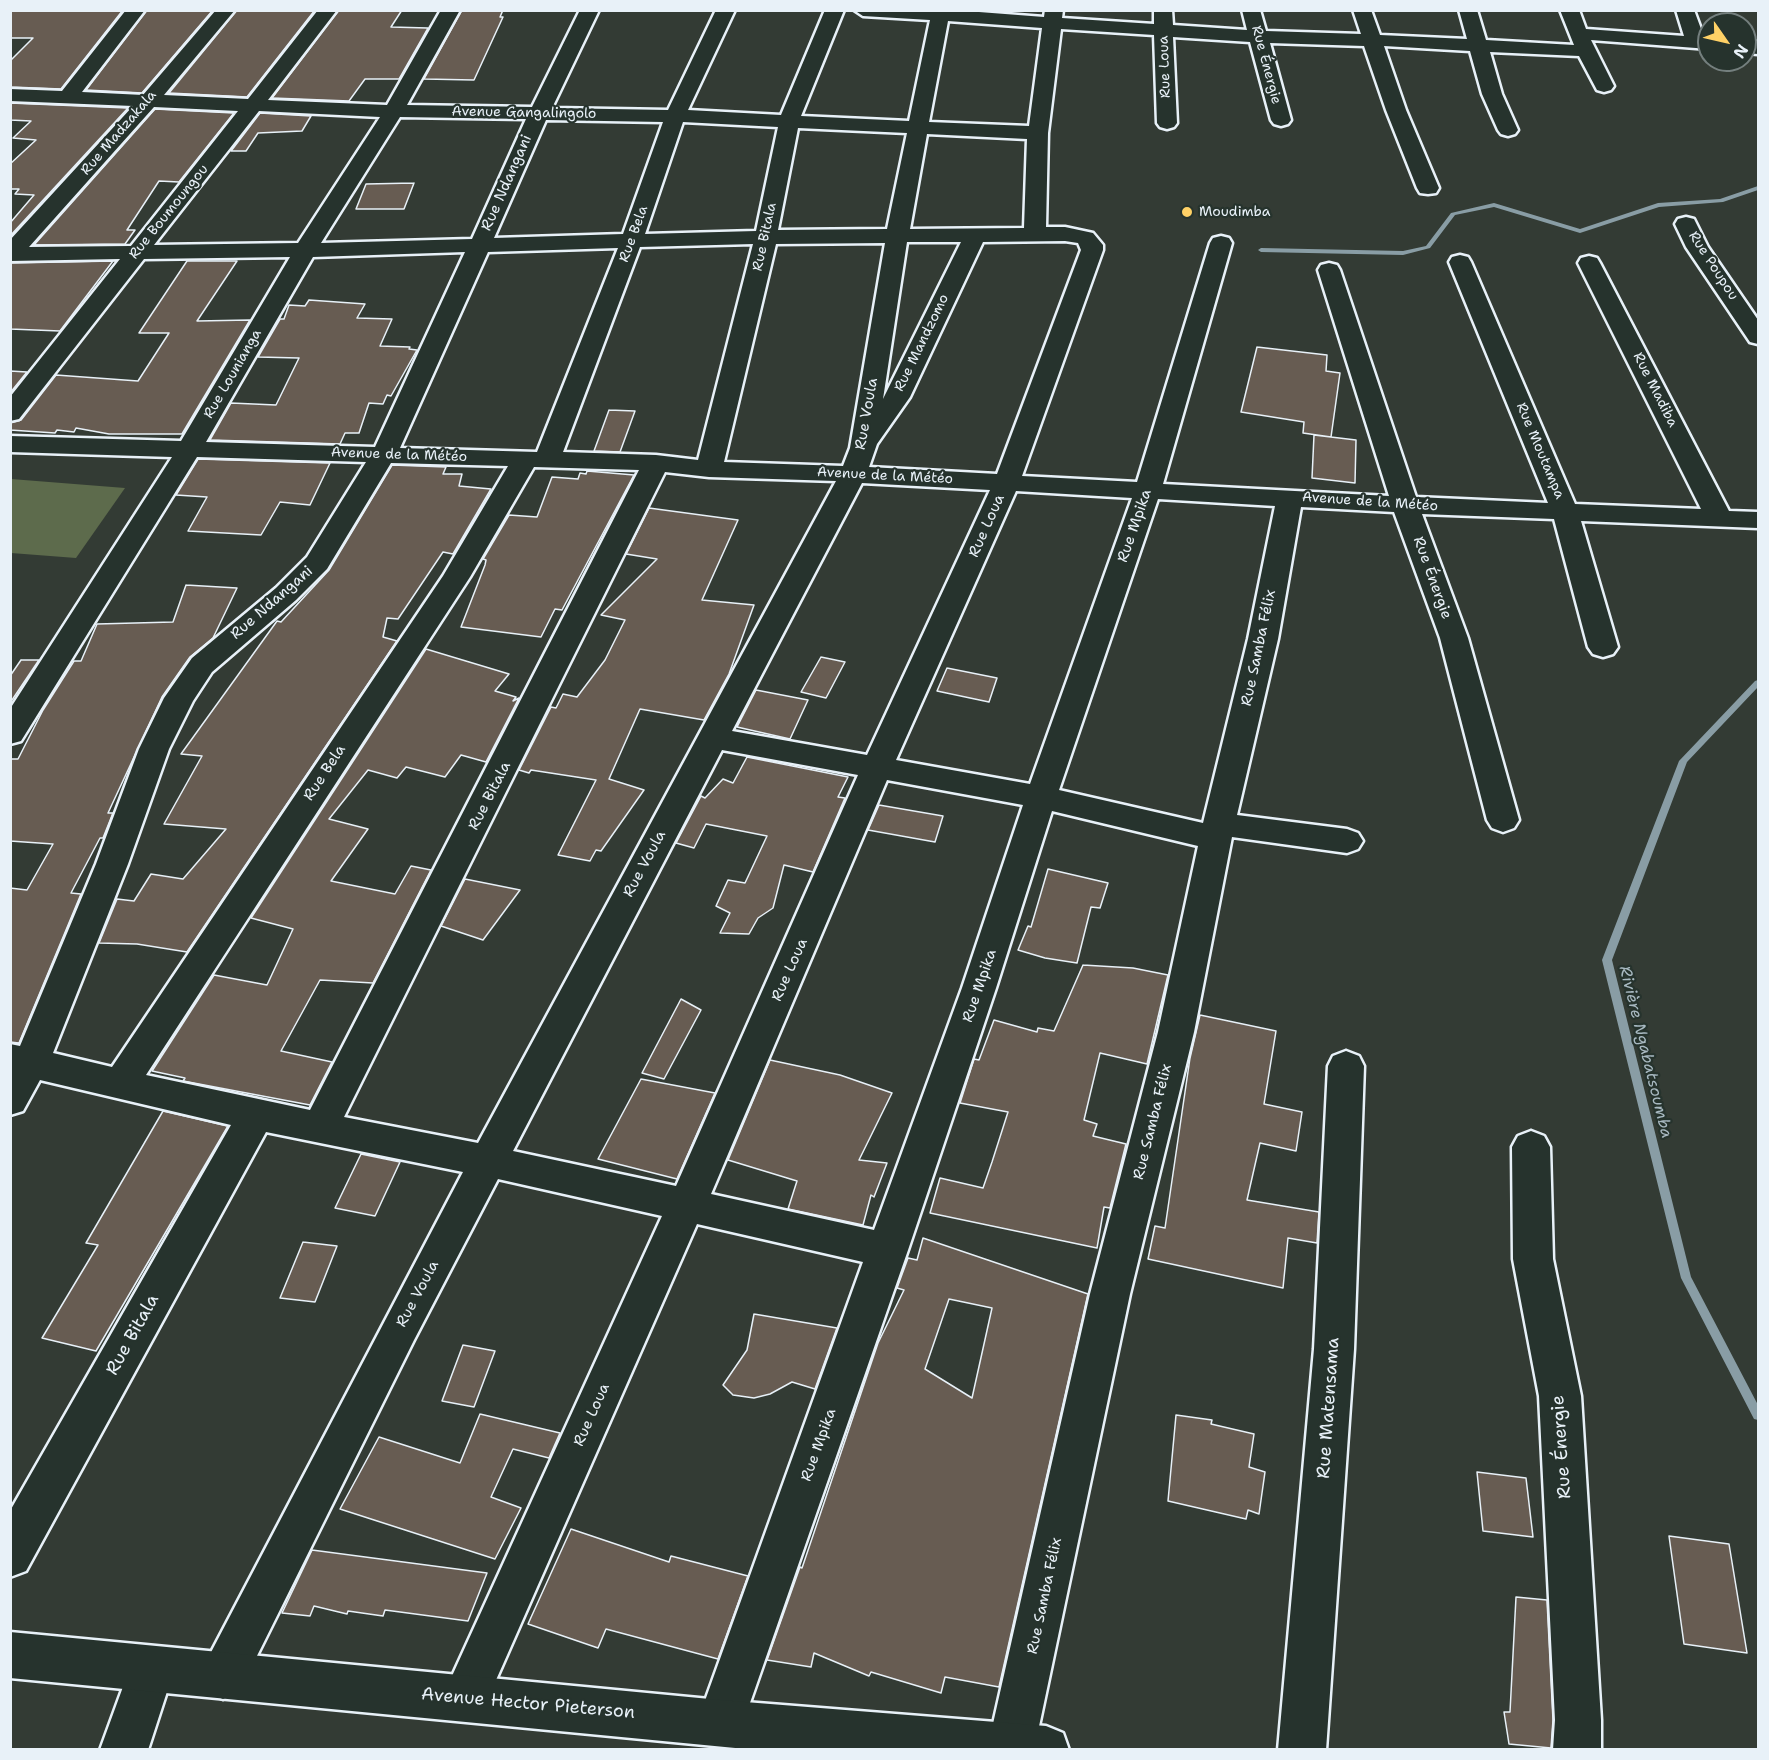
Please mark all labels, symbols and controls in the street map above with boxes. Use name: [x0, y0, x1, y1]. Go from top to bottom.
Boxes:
north arrow: [1697, 12, 1757, 72]
street label: Rue Énergie: [1247, 24, 1285, 106]
street label: Rue Loua: [1156, 35, 1174, 99]
text: N: [1728, 40, 1753, 62]
street label: Rue Madzakala: [78, 87, 160, 179]
street label: Avenue Gangalingolo: [451, 103, 597, 123]
street label: Rue Ndangani: [478, 132, 536, 234]
street label: Rue Boumoungou: [126, 161, 212, 263]
street label: Rue Bitala: [750, 201, 780, 273]
street label: Rue Bela: [616, 203, 652, 265]
place label: Moudimba: [1199, 204, 1270, 220]
marker: Moudimba: [1180, 205, 1194, 219]
street label: Rue Poupou: [1685, 228, 1741, 304]
street label: Rue Mandzomo: [891, 292, 953, 394]
street label: Rue Lounianga: [201, 326, 265, 422]
street label: Rue Madiba: [1629, 350, 1681, 430]
street label: Rue Voula: [852, 377, 882, 451]
street label: Rue Moutampa: [1512, 400, 1568, 502]
street label: Avenue de la Météo: [331, 444, 467, 466]
street label: Avenue de la Météo: [817, 464, 953, 488]
street label: Rue Mpika: [1114, 487, 1156, 565]
street label: Avenue de la Météo: [1301, 489, 1439, 515]
street label: Rue Loua: [965, 492, 1009, 560]
street label: Rue Énergie: [1409, 534, 1455, 622]
street label: Rue Ndangani: [227, 562, 317, 644]
street label: Rue Samba Félix: [1238, 588, 1280, 708]
street label: Rue Bela: [300, 742, 350, 804]
street label: Rue Bitala: [465, 759, 515, 833]
street label: Rue Voula: [620, 828, 670, 900]
street label: Rue Loua: [768, 936, 812, 1004]
street label: Rue Mpika: [959, 947, 1001, 1025]
water label: Rivière Ngabatsoumba: [1614, 964, 1676, 1140]
street label: Rue Samba Félix: [1130, 1062, 1176, 1182]
street label: Rue Voula: [393, 1258, 443, 1330]
street label: Rue Bitala: [102, 1291, 164, 1379]
street label: Rue Matensama: [1313, 1337, 1345, 1479]
street label: Rue Loua: [570, 1381, 614, 1449]
street label: Rue Énergie: [1548, 1395, 1576, 1499]
street label: Rue Mpika: [797, 1406, 841, 1484]
street label: Rue Samba Félix: [1024, 1536, 1066, 1656]
street label: Avenue Hector Pieterson: [420, 1684, 636, 1724]

